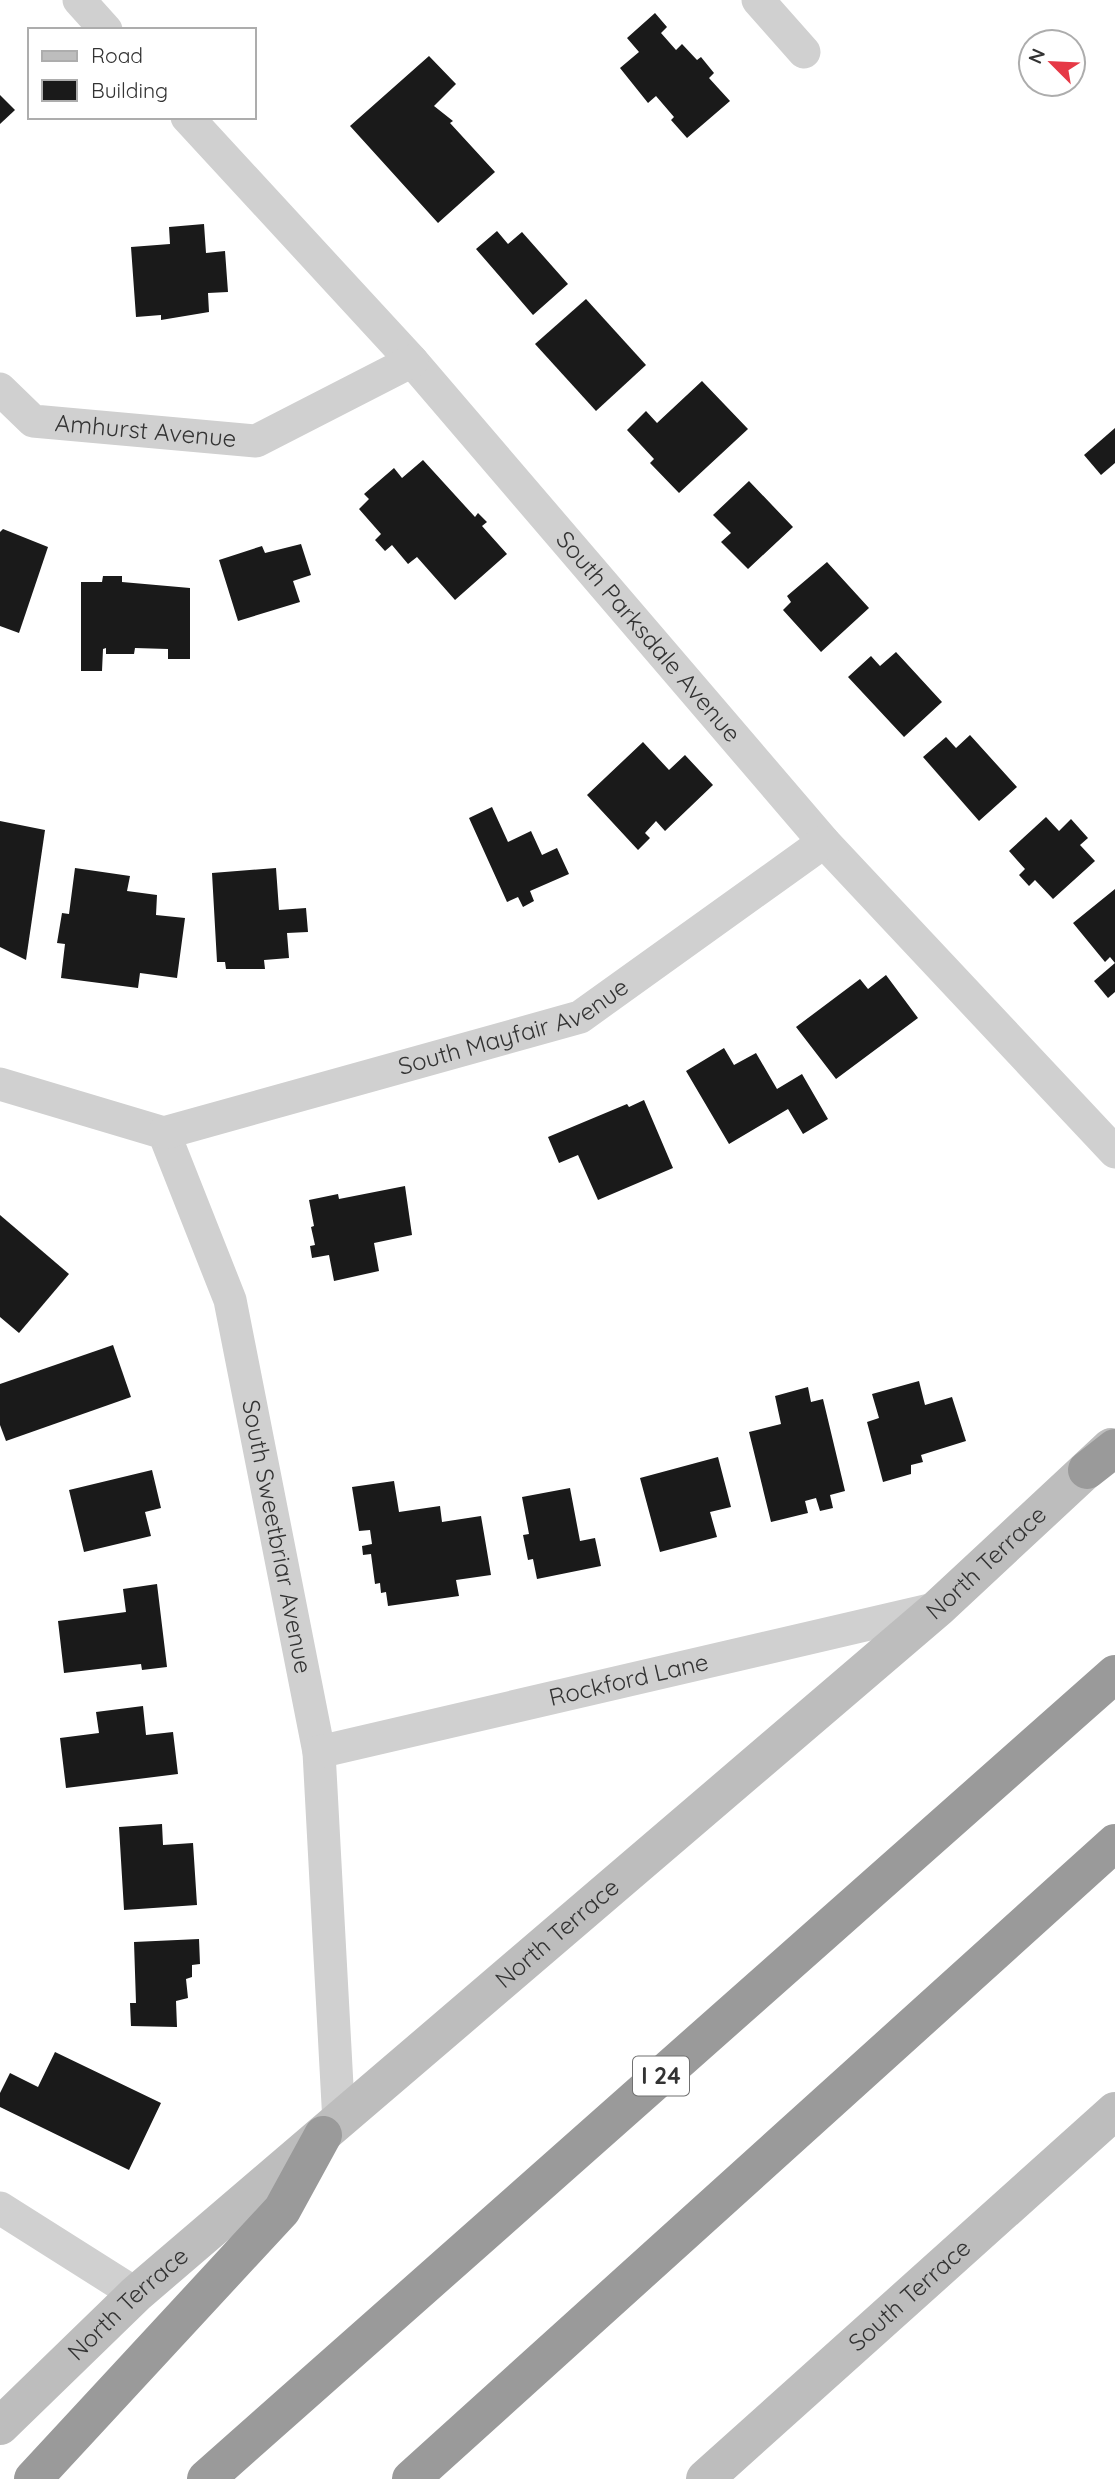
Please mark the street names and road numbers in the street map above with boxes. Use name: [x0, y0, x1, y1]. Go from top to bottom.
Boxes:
street label: Amhurst Avenue: [54, 407, 238, 453]
street label: South Parksdale Avenue: [550, 524, 748, 748]
street label: South Mayfair Avenue: [395, 971, 634, 1081]
street label: South Sweetbriar Avenue: [236, 1397, 319, 1676]
street label: North Terrace: [920, 1499, 1052, 1626]
street label: Rockford Lane: [546, 1646, 711, 1712]
street label: North Terrace: [489, 1872, 625, 1994]
road number: I 24: [633, 2056, 689, 2096]
street label: South Terrace: [842, 2232, 976, 2357]
street label: North Terrace: [61, 2240, 194, 2366]

